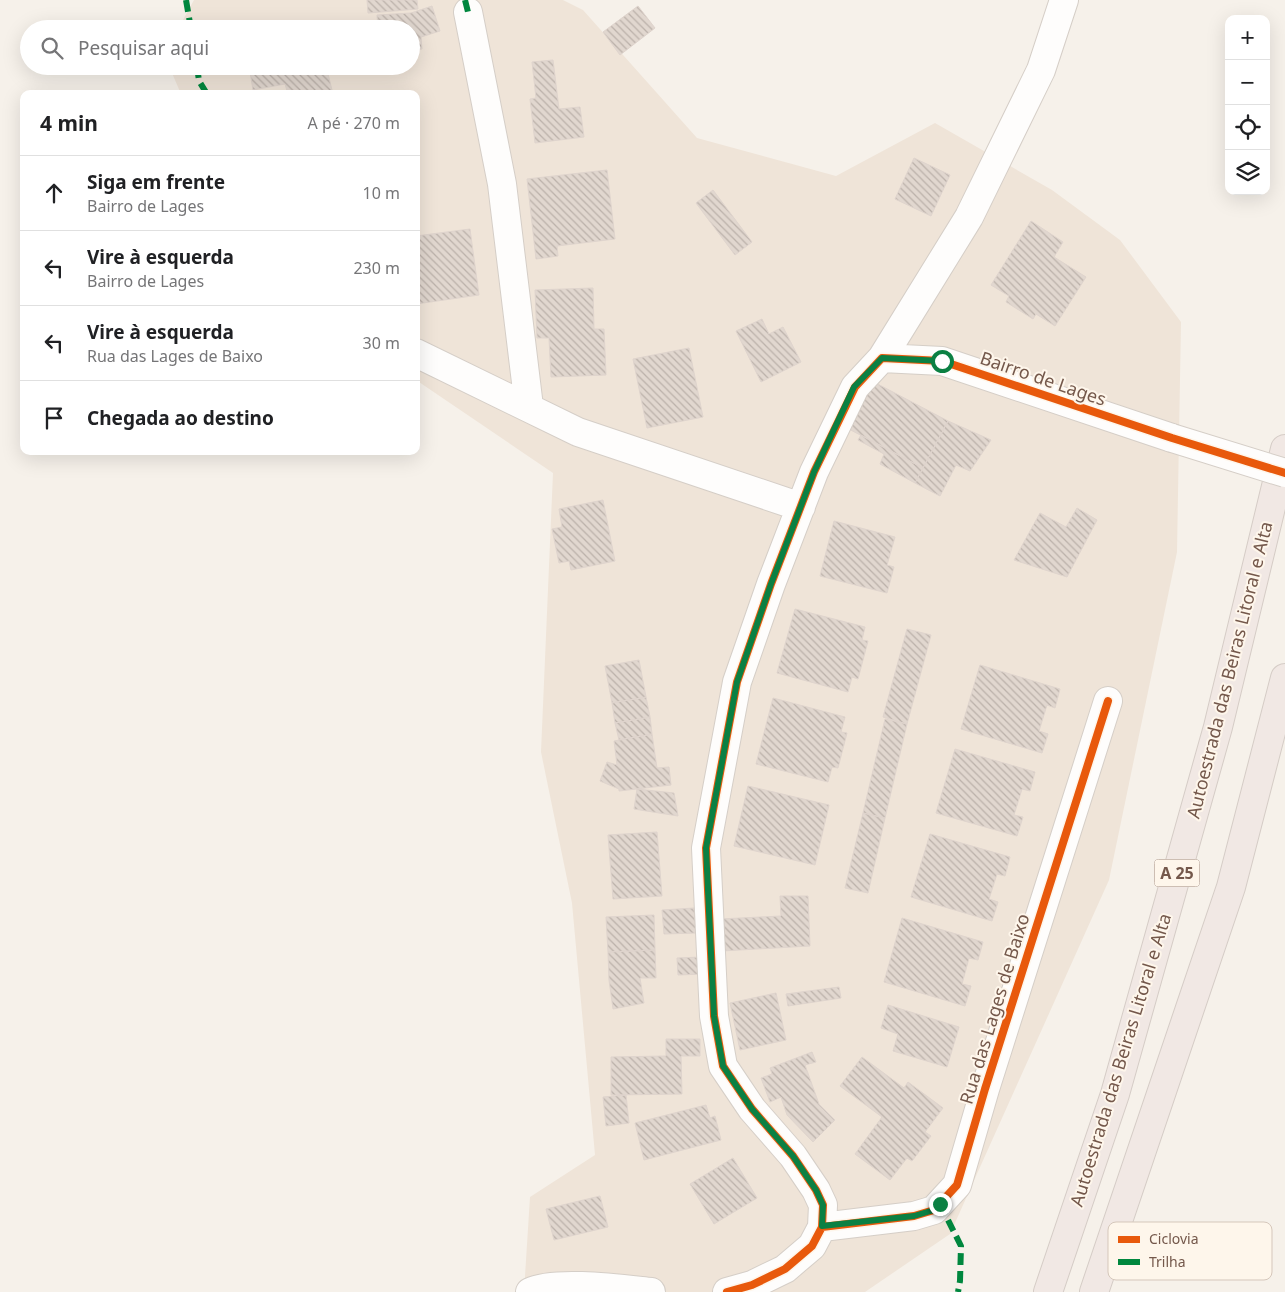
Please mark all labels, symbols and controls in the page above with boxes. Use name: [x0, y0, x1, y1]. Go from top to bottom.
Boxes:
map controls: [1225, 15, 1270, 195]
button: +: [1225, 15, 1270, 60]
search box: [20, 20, 420, 75]
icon: search: [38, 34, 66, 62]
text: Pesquisar aqui: [78, 35, 209, 61]
button: −: [1225, 60, 1270, 105]
button: locate: [1225, 105, 1270, 150]
text: 4 min: [40, 109, 98, 137]
text: A pé · 270 m: [308, 112, 400, 134]
button: layers: [1225, 150, 1270, 195]
text: Siga em frente: [87, 169, 225, 195]
icon: ahead: [40, 179, 68, 207]
text: 10 m: [363, 182, 400, 204]
text: Bairro de Lages: [87, 195, 204, 217]
text: Vire à esquerda: [87, 244, 234, 270]
icon: left: [40, 254, 68, 282]
text: 230 m: [353, 257, 400, 279]
text: Bairro de Lages: [87, 270, 204, 292]
text: Vire à esquerda: [87, 319, 234, 345]
icon: left: [40, 329, 68, 357]
text: 30 m: [363, 332, 400, 354]
text: Rua das Lages de Baixo: [87, 345, 263, 367]
street label: Bairro de Lages: [977, 345, 1110, 411]
route start: [931, 350, 954, 373]
icon: arrive: [40, 404, 68, 432]
text: Chegada ao destino: [87, 405, 274, 431]
street label: Autoestrada das Beiras Litoral e Alta: [1180, 519, 1278, 821]
road number: A 25: [1154, 860, 1200, 886]
street label: Autoestrada das Beiras Litoral e Alta: [1064, 910, 1176, 1209]
street label: Rua das Lages de Baixo: [954, 911, 1034, 1107]
route end: [929, 1193, 952, 1216]
legend: [1108, 1222, 1272, 1280]
text: Ciclovia: [1149, 1229, 1199, 1248]
text: Trilha: [1149, 1252, 1186, 1271]

